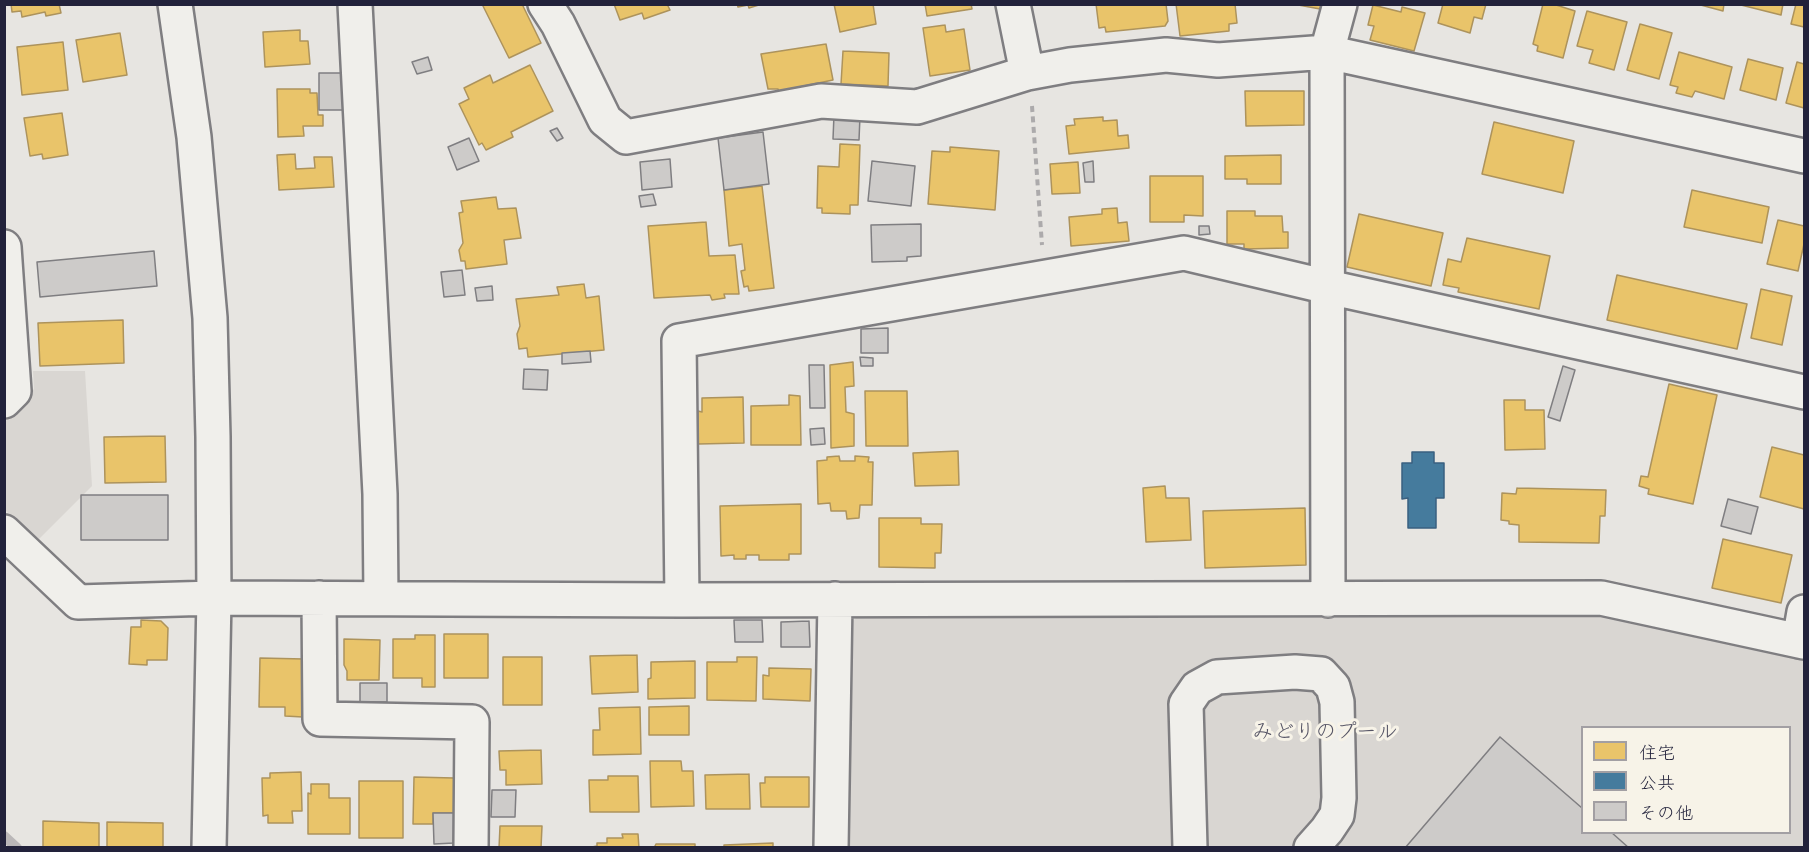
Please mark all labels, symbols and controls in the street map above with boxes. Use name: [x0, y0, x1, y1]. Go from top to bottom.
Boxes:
park label: みどりのプール: [1252, 719, 1398, 745]
legend: [1581, 726, 1791, 834]
text: 住宅: [1639, 738, 1675, 765]
text: 公共: [1639, 768, 1675, 795]
text: その他: [1639, 798, 1693, 825]

